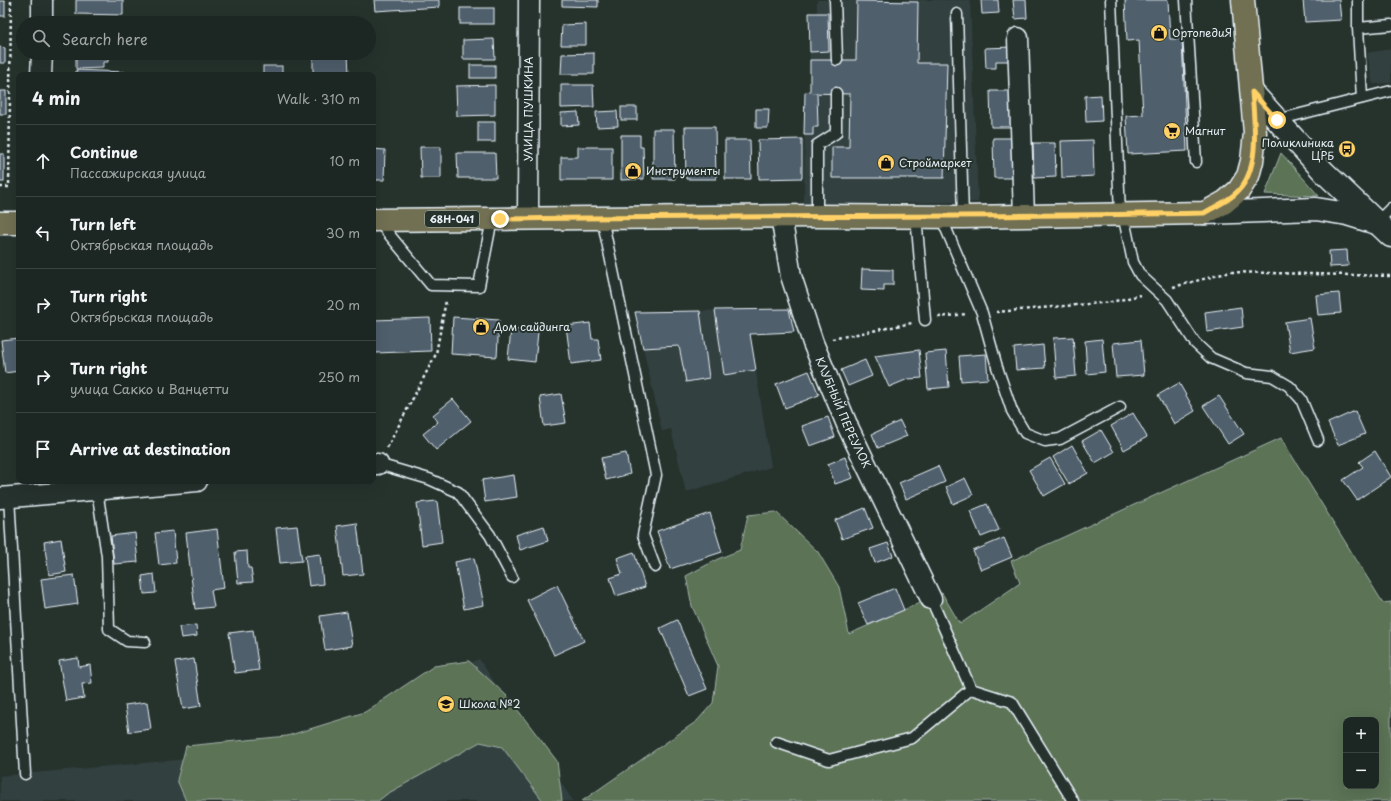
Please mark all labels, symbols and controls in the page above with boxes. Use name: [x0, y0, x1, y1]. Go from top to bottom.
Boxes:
search box: [16, 16, 376, 60]
shop icon: ОртопедиЯ: [1149, 23, 1169, 43]
place label: ОртопедиЯ: [1172, 24, 1232, 41]
icon: search: [30, 27, 52, 49]
text: Search here: [62, 27, 148, 50]
street label: УЛИЦА ПУШКИНА: [519, 56, 537, 161]
text: 4 min: [32, 85, 80, 111]
text: Walk · 310 m: [277, 89, 360, 108]
route start: [1268, 111, 1286, 129]
supermarket icon: Магнит: [1162, 121, 1182, 141]
place label: Магнит: [1185, 122, 1226, 139]
place label: Поликлиника ЦРБ: [1262, 134, 1334, 164]
bus stop icon: Поликлиника ЦРБ: [1337, 139, 1357, 159]
text: Continue: [70, 140, 138, 163]
icon: ahead: [32, 150, 54, 172]
text: 10 m: [330, 151, 360, 170]
shop icon: Строймаркет: [876, 153, 896, 173]
place label: Строймаркет: [899, 154, 972, 171]
shop icon: Инструменты: [623, 161, 643, 181]
place label: Инструменты: [646, 162, 720, 179]
text: Пассажирская улица: [70, 163, 206, 182]
route end: [491, 210, 509, 228]
road number: 68Н-041: [425, 211, 479, 227]
text: Turn left: [70, 212, 136, 235]
icon: left: [32, 222, 54, 244]
text: 30 m: [326, 223, 360, 242]
text: Октябрьская площадь: [70, 235, 213, 254]
text: Turn right: [70, 284, 147, 307]
icon: right: [32, 294, 54, 316]
text: 20 m: [326, 295, 360, 314]
text: Октябрьская площадь: [70, 307, 213, 326]
shop icon: Дом сайдинга: [471, 317, 491, 337]
place label: Дом сайдинга: [493, 318, 570, 335]
street label: КЛУБНЫЙ ПЕРЕУЛОК: [812, 354, 876, 471]
text: Turn right: [70, 356, 147, 379]
icon: right: [32, 366, 54, 388]
text: 250 m: [318, 367, 360, 386]
text: улица Сакко и Ванцетти: [70, 379, 229, 398]
text: Arrive at destination: [70, 437, 231, 460]
icon: arrive: [32, 438, 54, 460]
school or university icon: Школа №2: [436, 694, 456, 714]
place label: Школа №2: [459, 695, 521, 712]
map controls: [1343, 717, 1379, 789]
button: +: [1343, 717, 1379, 753]
button: −: [1343, 753, 1379, 789]

